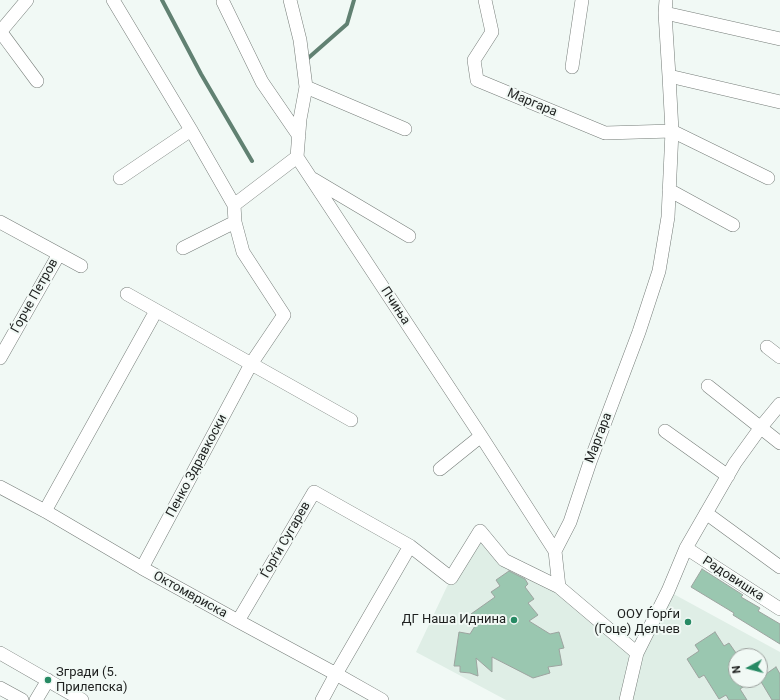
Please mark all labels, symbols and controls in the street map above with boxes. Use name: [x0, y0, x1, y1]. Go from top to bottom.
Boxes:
street label: Маргара: [505, 86, 559, 120]
street label: Ѓорче Петров: [8, 256, 62, 336]
street label: Пчиња: [377, 284, 413, 328]
street label: Маргара: [582, 411, 616, 465]
street label: Пенко Здравкоски: [163, 412, 231, 520]
street label: Ѓорѓи Сугарев: [258, 499, 314, 581]
street label: Радовишка: [699, 553, 767, 605]
street label: Октомвриска: [150, 568, 230, 622]
place label: ООУ Ѓорѓи (Гоце) Делчев: [594, 607, 680, 638]
place label: ДГ Наша Иднина: [402, 612, 506, 628]
marker: ДГ Наша Иднина: [509, 615, 519, 625]
marker: ООУ Ѓорѓи (Гоце) Делчев: [683, 617, 693, 627]
north arrow: [728, 648, 768, 688]
place label: Згради (5. Прилепска): [56, 665, 127, 696]
text: N: [730, 665, 744, 674]
marker: Згради (5. Прилепска): [43, 675, 53, 685]

